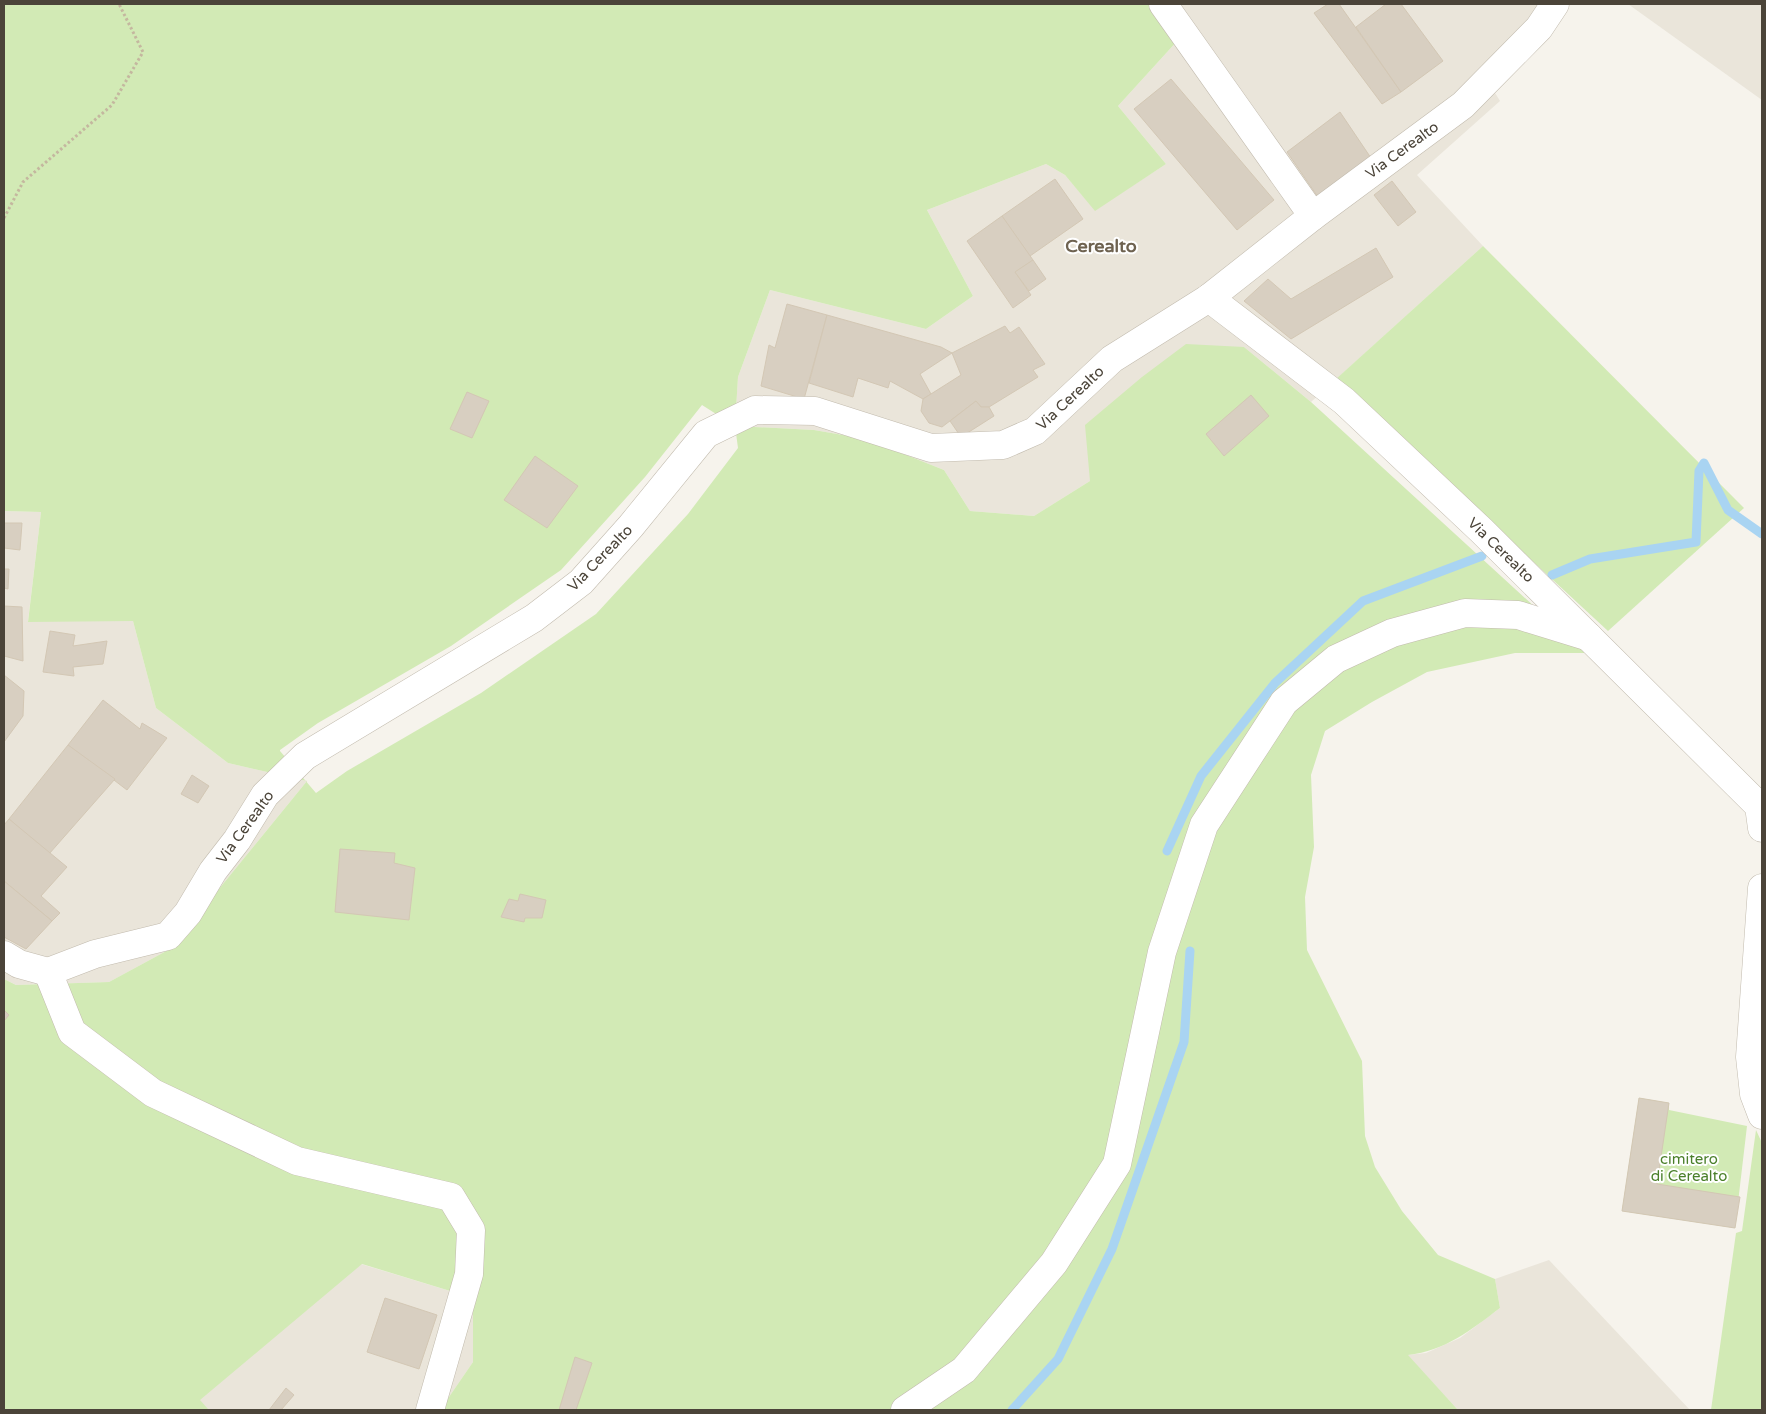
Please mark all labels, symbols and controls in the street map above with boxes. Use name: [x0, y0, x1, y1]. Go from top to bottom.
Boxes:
street label: Via Cerealto: [1362, 117, 1442, 183]
district label: Cerealto: [1065, 235, 1137, 257]
street label: Via Cerealto: [1032, 362, 1108, 434]
street label: Via Cerealto: [1464, 514, 1538, 586]
street label: Via Cerealto: [564, 521, 636, 595]
street label: Via Cerealto: [212, 787, 278, 867]
park label: cimitero di Cerealto: [1651, 1150, 1727, 1185]

